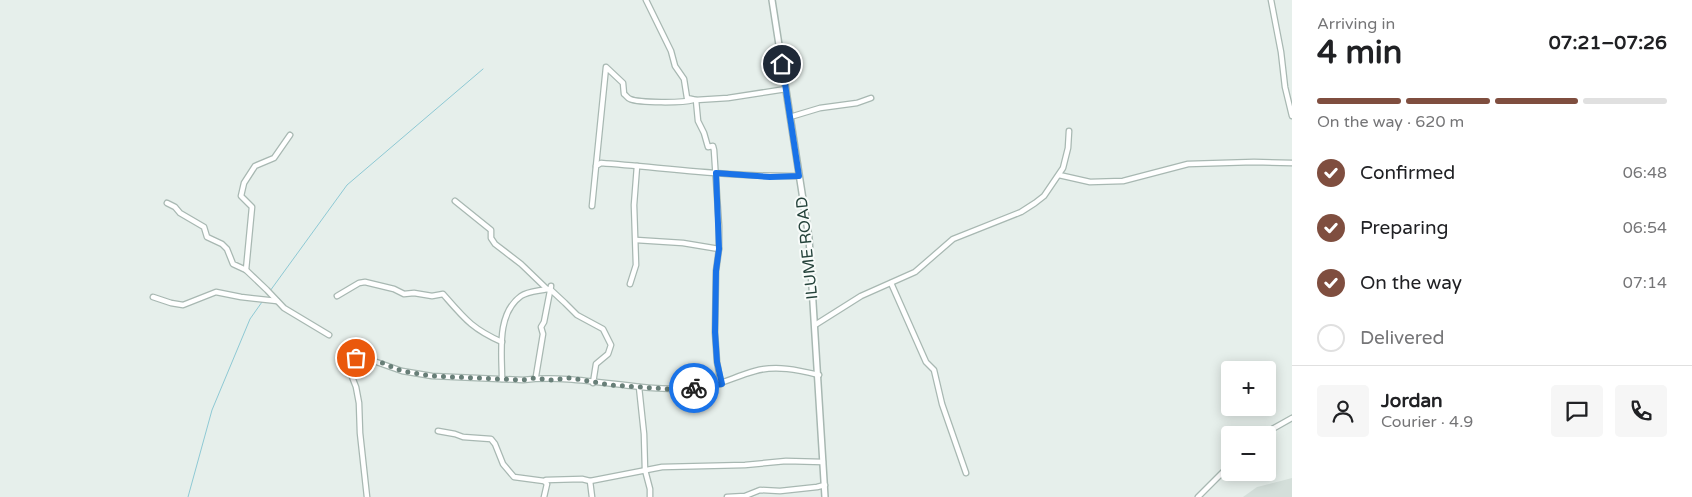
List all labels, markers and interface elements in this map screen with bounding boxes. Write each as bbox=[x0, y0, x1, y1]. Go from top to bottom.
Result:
text: Arriving in bbox=[1317, 14, 1395, 34]
text: 07:21–07:26 bbox=[1549, 32, 1667, 54]
text: 4 min bbox=[1317, 34, 1402, 72]
pin bbox=[761, 43, 803, 85]
icon: home bbox=[768, 50, 796, 78]
text: On the way · 620 m bbox=[1317, 112, 1464, 132]
icon: check bbox=[1317, 159, 1345, 187]
text: Confirmed bbox=[1360, 162, 1455, 184]
text: 06:48 bbox=[1623, 163, 1667, 183]
street label: ILUME ROAD bbox=[792, 195, 822, 301]
icon: check bbox=[1317, 214, 1345, 242]
text: Preparing bbox=[1360, 217, 1449, 239]
text: 06:54 bbox=[1623, 218, 1667, 238]
icon: check bbox=[1317, 269, 1345, 297]
text: On the way bbox=[1360, 272, 1462, 294]
text: 07:14 bbox=[1623, 273, 1667, 293]
text: Delivered bbox=[1360, 327, 1445, 349]
pin bbox=[335, 337, 377, 379]
icon: bag bbox=[342, 344, 370, 372]
map controls bbox=[1221, 361, 1276, 481]
button: + bbox=[1221, 361, 1276, 416]
courier bbox=[669, 363, 719, 413]
icon: bike bbox=[680, 374, 708, 402]
button: person bbox=[1317, 385, 1369, 437]
button: chat bbox=[1551, 385, 1603, 437]
button: phone bbox=[1615, 385, 1667, 437]
text: Jordan bbox=[1381, 390, 1443, 412]
text: Courier · 4.9 bbox=[1381, 412, 1473, 432]
button: − bbox=[1221, 426, 1276, 481]

